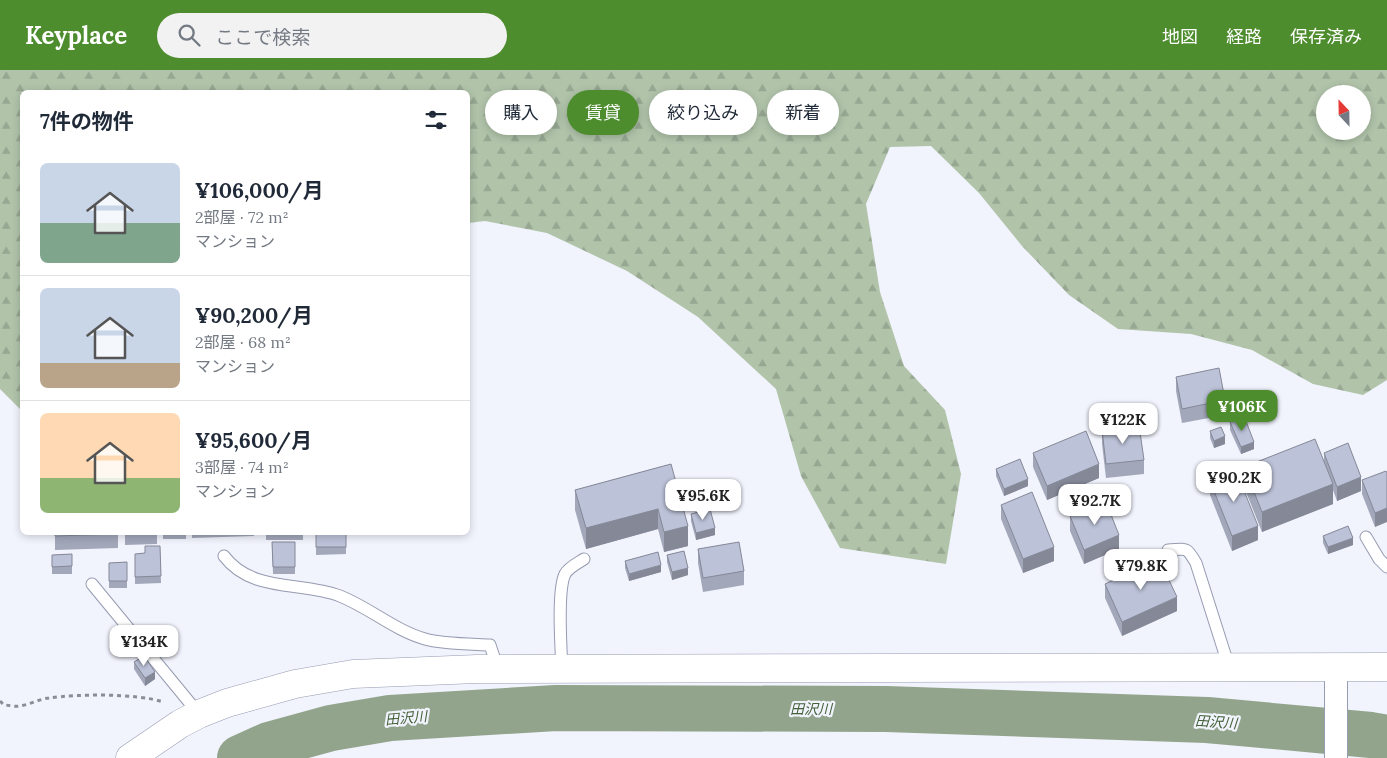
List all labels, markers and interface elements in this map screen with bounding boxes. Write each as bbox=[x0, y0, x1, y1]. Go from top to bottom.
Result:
search box bbox=[157, 13, 507, 58]
text: Keyplace bbox=[25, 20, 127, 51]
icon: search bbox=[175, 21, 203, 49]
text: ここで検索 bbox=[215, 25, 310, 49]
text: 地図 bbox=[1162, 25, 1198, 48]
text: 経路 bbox=[1226, 25, 1262, 48]
text: 保存済み bbox=[1290, 25, 1362, 48]
north arrow bbox=[1316, 85, 1371, 140]
map controls bbox=[1316, 85, 1371, 140]
chip: 購入 bbox=[485, 90, 557, 135]
chip: 賃貸 bbox=[567, 90, 639, 135]
chip: 絞り込み bbox=[649, 90, 757, 135]
chip: 新着 bbox=[767, 90, 839, 135]
icon: filters bbox=[422, 106, 450, 134]
text: 7件の物件 bbox=[40, 108, 134, 135]
text: ¥106,000/月 bbox=[195, 177, 323, 204]
icon: home bbox=[80, 183, 140, 243]
text: 2部屋 · 72 m² bbox=[195, 207, 289, 227]
text: マンション bbox=[195, 231, 275, 251]
text: ¥90,200/月 bbox=[195, 302, 313, 329]
icon: home bbox=[80, 308, 140, 368]
text: 2部屋 · 68 m² bbox=[195, 332, 291, 352]
text: マンション bbox=[195, 356, 275, 376]
pin: ¥106K bbox=[1207, 390, 1277, 432]
text: ¥106K bbox=[1218, 396, 1266, 416]
pin: ¥122K bbox=[1088, 402, 1158, 445]
text: ¥122K bbox=[1100, 409, 1146, 429]
text: ¥95,600/月 bbox=[195, 427, 312, 454]
icon: home bbox=[80, 433, 140, 493]
text: 3部屋 · 74 m² bbox=[195, 457, 289, 477]
pin: ¥90.2K bbox=[1193, 460, 1275, 503]
text: ¥90.2K bbox=[1207, 467, 1261, 487]
pin: ¥95.6K bbox=[662, 478, 744, 521]
text: マンション bbox=[195, 481, 275, 501]
pin: ¥92.7K bbox=[1054, 484, 1136, 526]
text: ¥95.6K bbox=[676, 485, 730, 505]
text: ¥92.7K bbox=[1069, 490, 1121, 510]
pin: ¥79.8K bbox=[1100, 548, 1182, 591]
text: ¥79.8K bbox=[1115, 555, 1167, 575]
pin: ¥134K bbox=[109, 624, 179, 667]
text: ¥134K bbox=[120, 631, 168, 651]
water label: 田沢川 bbox=[790, 700, 834, 718]
water label: 田沢川 bbox=[384, 707, 430, 729]
water label: 田沢川 bbox=[1194, 712, 1240, 733]

